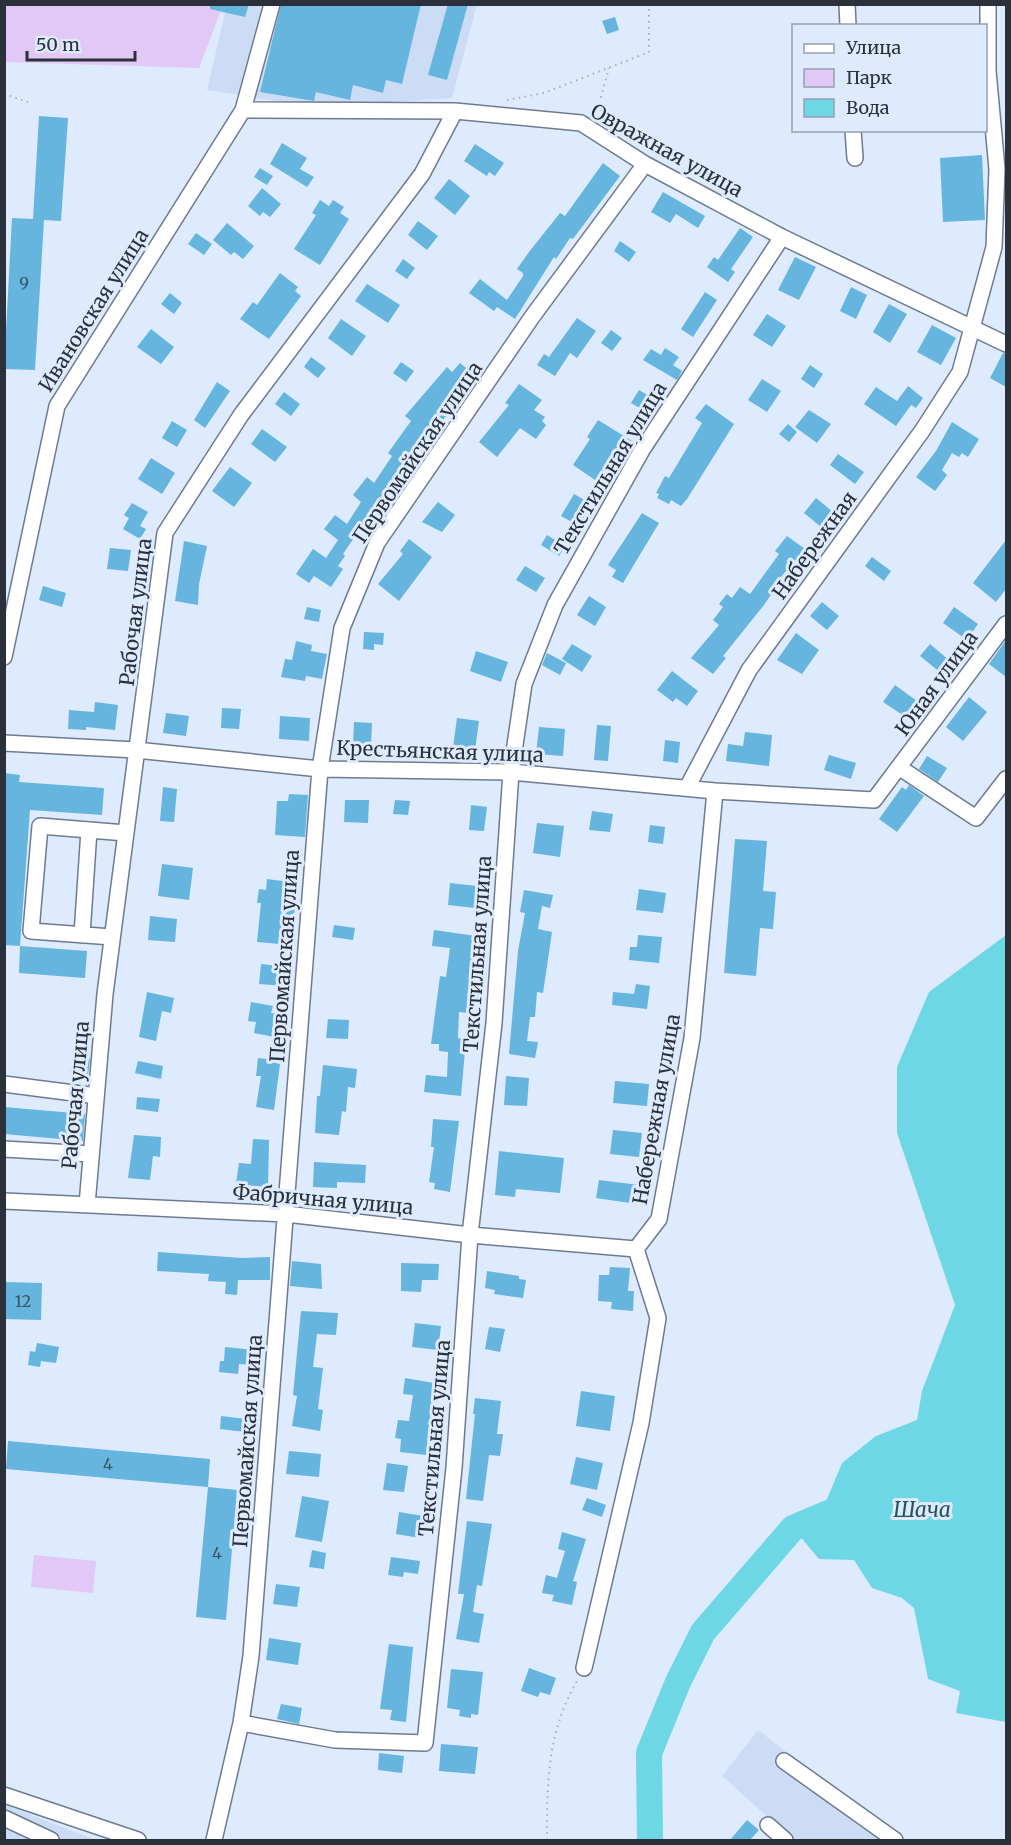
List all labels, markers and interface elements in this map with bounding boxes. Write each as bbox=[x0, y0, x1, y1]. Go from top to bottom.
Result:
scale bar bbox=[27, 24, 135, 62]
legend bbox=[792, 24, 987, 132]
text: 50 m bbox=[36, 33, 80, 56]
text: Улица bbox=[845, 36, 901, 59]
text: Парк bbox=[846, 66, 892, 89]
text: Вода bbox=[846, 96, 890, 119]
street label: Овражная улица bbox=[587, 98, 748, 202]
street label: Ивановская улица bbox=[33, 224, 153, 396]
house number: 9 bbox=[19, 273, 29, 293]
street label: Первомайская улица bbox=[347, 356, 487, 548]
street label: Текстильная улица bbox=[548, 377, 672, 559]
street label: Набережная bbox=[766, 486, 862, 604]
street label: Рабочая улица bbox=[114, 536, 156, 687]
street label: Юная улица bbox=[889, 625, 983, 741]
street label: Крестьянская улица bbox=[336, 735, 544, 767]
street label: Первомайская улица bbox=[264, 848, 304, 1063]
street label: Текстильная улица bbox=[458, 854, 496, 1053]
street label: Набережная улица bbox=[627, 1011, 685, 1206]
street label: Рабочая улица bbox=[56, 1020, 94, 1170]
street label: Фабричная улица bbox=[232, 1179, 415, 1219]
house number: 12 bbox=[15, 1291, 31, 1311]
street label: Первомайская улица bbox=[227, 1333, 267, 1548]
street label: Текстильная улица bbox=[413, 1338, 455, 1537]
house number: 4 bbox=[103, 1454, 113, 1474]
water label: Шача bbox=[893, 1496, 951, 1523]
house number: 4 bbox=[212, 1543, 222, 1563]

